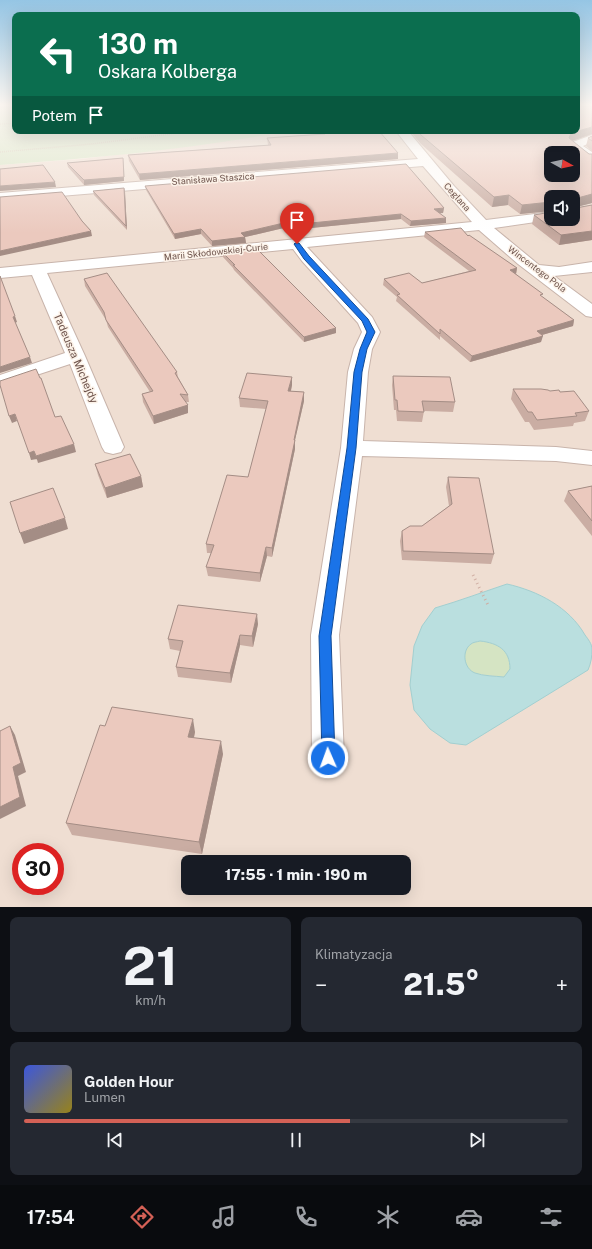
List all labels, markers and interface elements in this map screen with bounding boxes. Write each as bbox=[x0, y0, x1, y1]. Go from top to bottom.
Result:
text: 130 m bbox=[98, 27, 178, 60]
icon: left bbox=[32, 28, 84, 80]
text: Oskara Kolberga bbox=[98, 61, 237, 82]
icon: arrive bbox=[85, 104, 107, 126]
text: Potem bbox=[32, 107, 77, 124]
north arrow bbox=[544, 146, 580, 182]
map controls bbox=[544, 146, 580, 226]
street label: Stanisława Staszica bbox=[171, 170, 255, 187]
street label: Ceglana bbox=[442, 180, 473, 213]
button: sound bbox=[544, 190, 580, 226]
pin bbox=[280, 203, 314, 244]
icon: arrive bbox=[286, 209, 308, 231]
street label: Marii Skłodowskiej-Curie bbox=[163, 241, 269, 262]
street label: Wincentego Pola bbox=[506, 243, 569, 294]
street label: Tadeusza Michejdy bbox=[52, 311, 101, 405]
position arrow bbox=[307, 737, 349, 779]
speed limit sign: 30 bbox=[12, 843, 64, 895]
text: 17:55 · 1 min · 190 m bbox=[225, 866, 367, 883]
text: 21 bbox=[123, 936, 178, 997]
text: Klimatyzacja bbox=[315, 947, 392, 962]
text: 21.5° bbox=[403, 966, 480, 1002]
text: − bbox=[315, 972, 327, 998]
text: + bbox=[556, 972, 568, 998]
text: km/h bbox=[135, 993, 166, 1008]
text: Golden Hour bbox=[84, 1073, 174, 1090]
text: Lumen bbox=[84, 1090, 125, 1105]
icon: previous bbox=[104, 1129, 126, 1151]
icon: pause bbox=[285, 1129, 307, 1151]
icon: next bbox=[466, 1129, 488, 1151]
icon: directions bbox=[128, 1203, 156, 1231]
icon: music bbox=[210, 1203, 238, 1231]
icon: phone bbox=[292, 1203, 320, 1231]
icon: climate bbox=[374, 1203, 402, 1231]
icon: car bbox=[455, 1203, 483, 1231]
icon: filters bbox=[537, 1203, 565, 1231]
text: 17:54 bbox=[27, 1207, 75, 1228]

